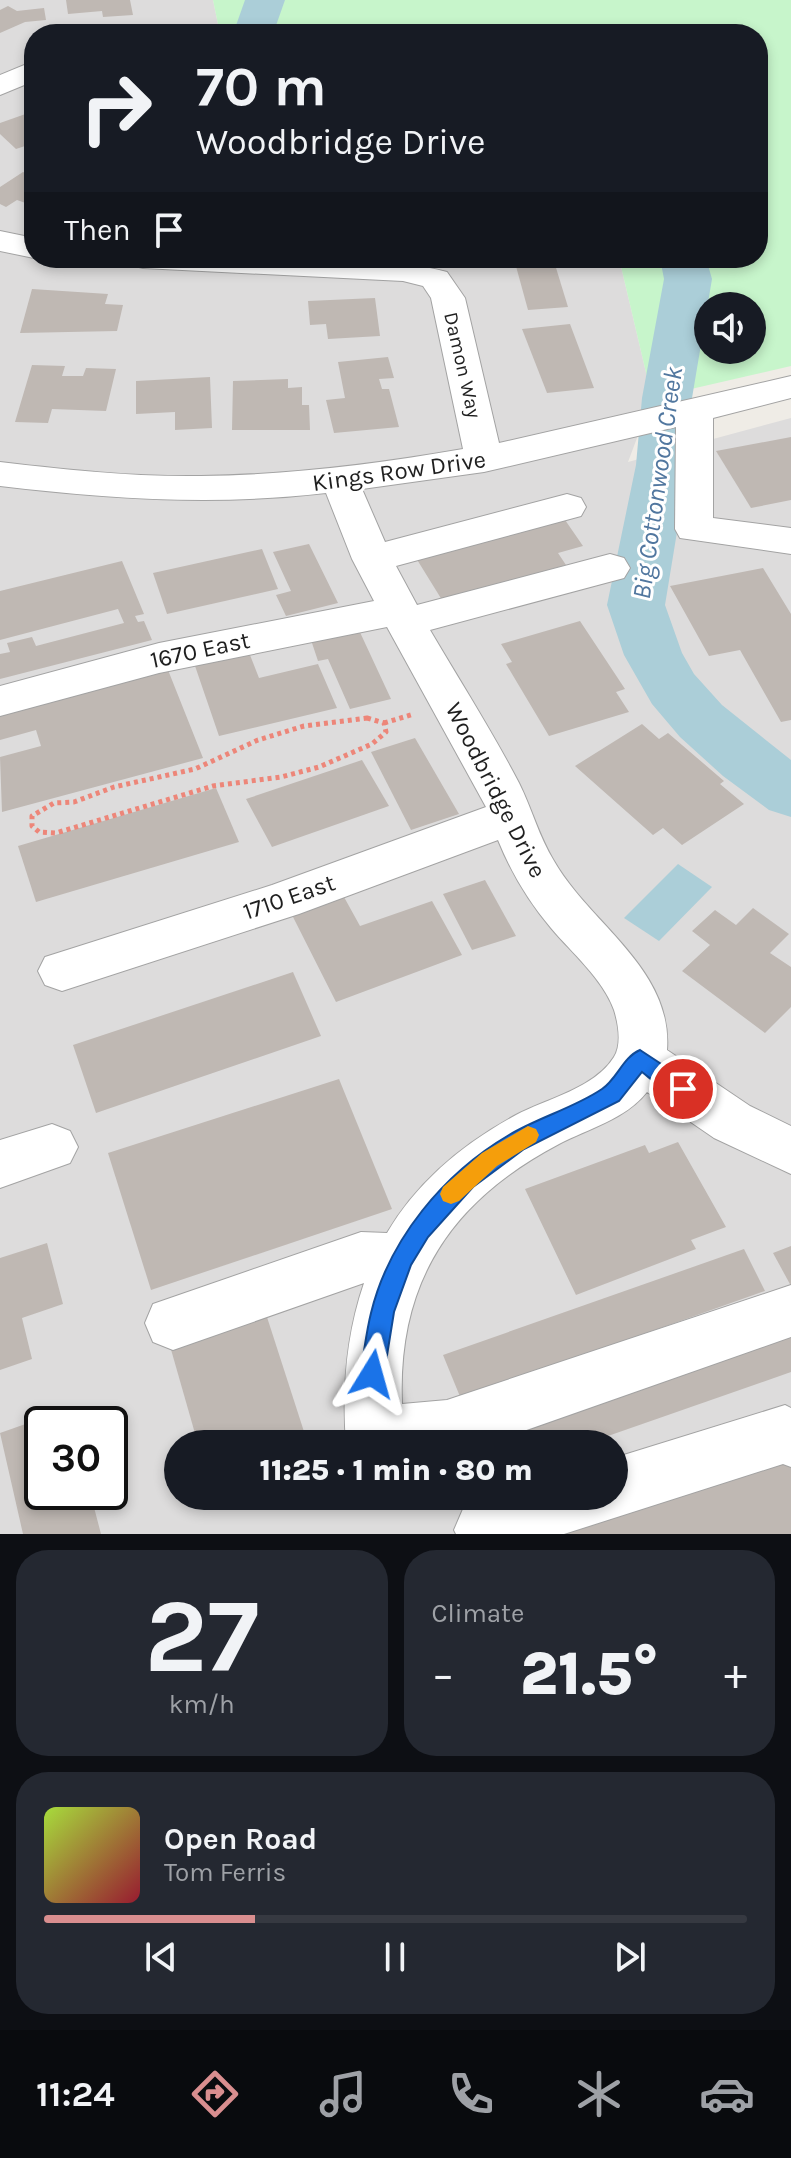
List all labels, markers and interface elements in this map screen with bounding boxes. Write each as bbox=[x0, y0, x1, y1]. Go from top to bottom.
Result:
text: 70 m bbox=[196, 54, 327, 119]
icon: right bbox=[64, 56, 168, 160]
text: Woodbridge Drive bbox=[196, 121, 486, 163]
icon: arrive bbox=[147, 208, 191, 252]
text: Then bbox=[64, 212, 131, 248]
map controls bbox=[694, 292, 766, 364]
button: sound bbox=[694, 292, 766, 364]
street label: Damon Way bbox=[439, 310, 486, 420]
water label: Big Cottonwood Creek bbox=[626, 364, 689, 601]
street label: Kings Row Drive bbox=[310, 445, 488, 497]
street label: 1670 East bbox=[148, 626, 252, 674]
street label: Woodbridge Drive bbox=[440, 698, 552, 882]
street label: 1710 East bbox=[239, 868, 339, 926]
pin bbox=[649, 1055, 717, 1123]
icon: arrive bbox=[661, 1067, 705, 1111]
position arrow bbox=[330, 1332, 414, 1416]
speed limit sign: 30 bbox=[24, 1406, 128, 1510]
text: 11:25 · 1 min · 80 m bbox=[259, 1452, 533, 1488]
text: 27 bbox=[144, 1576, 259, 1697]
text: Climate bbox=[432, 1598, 524, 1629]
text: 21.5° bbox=[520, 1639, 659, 1709]
text: − bbox=[432, 1649, 455, 1700]
text: + bbox=[724, 1649, 747, 1700]
text: km/h bbox=[169, 1689, 235, 1720]
text: Open Road bbox=[164, 1821, 317, 1857]
text: Tom Ferris bbox=[164, 1857, 286, 1888]
icon: previous bbox=[139, 1935, 183, 1979]
icon: pause bbox=[373, 1935, 417, 1979]
icon: next bbox=[608, 1935, 652, 1979]
icon: directions bbox=[187, 2066, 243, 2122]
icon: music bbox=[315, 2066, 371, 2122]
icon: phone bbox=[443, 2066, 499, 2122]
icon: climate bbox=[571, 2066, 627, 2122]
icon: car bbox=[699, 2066, 755, 2122]
text: 11:24 bbox=[36, 2073, 115, 2115]

